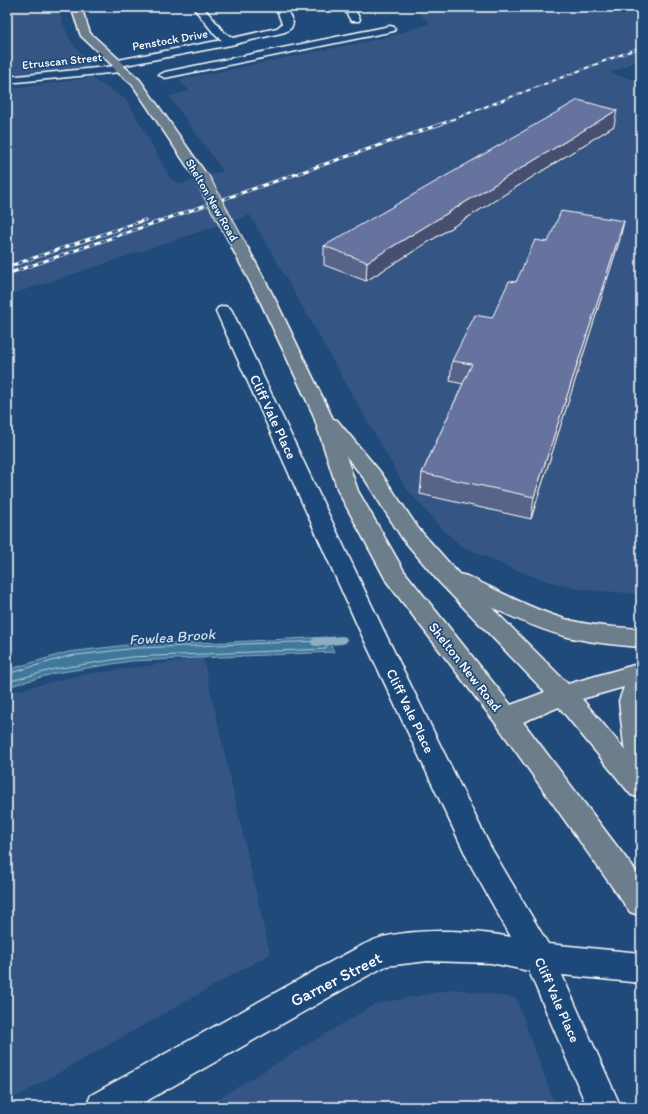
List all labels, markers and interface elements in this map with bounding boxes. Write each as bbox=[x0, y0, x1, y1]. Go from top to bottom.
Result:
street label: Penstock Drive bbox=[131, 26, 209, 54]
street label: Etruscan Street bbox=[21, 50, 103, 72]
street label: Shelton New Road bbox=[183, 156, 242, 244]
street label: Cliff Vale Place bbox=[246, 372, 300, 462]
street label: Shelton New Road bbox=[425, 619, 505, 715]
water label: Fowlea Brook bbox=[128, 625, 217, 649]
street label: Cliff Vale Place bbox=[382, 666, 438, 756]
street label: Garner Street bbox=[287, 947, 385, 1011]
street label: Cliff Vale Place bbox=[531, 955, 584, 1046]

